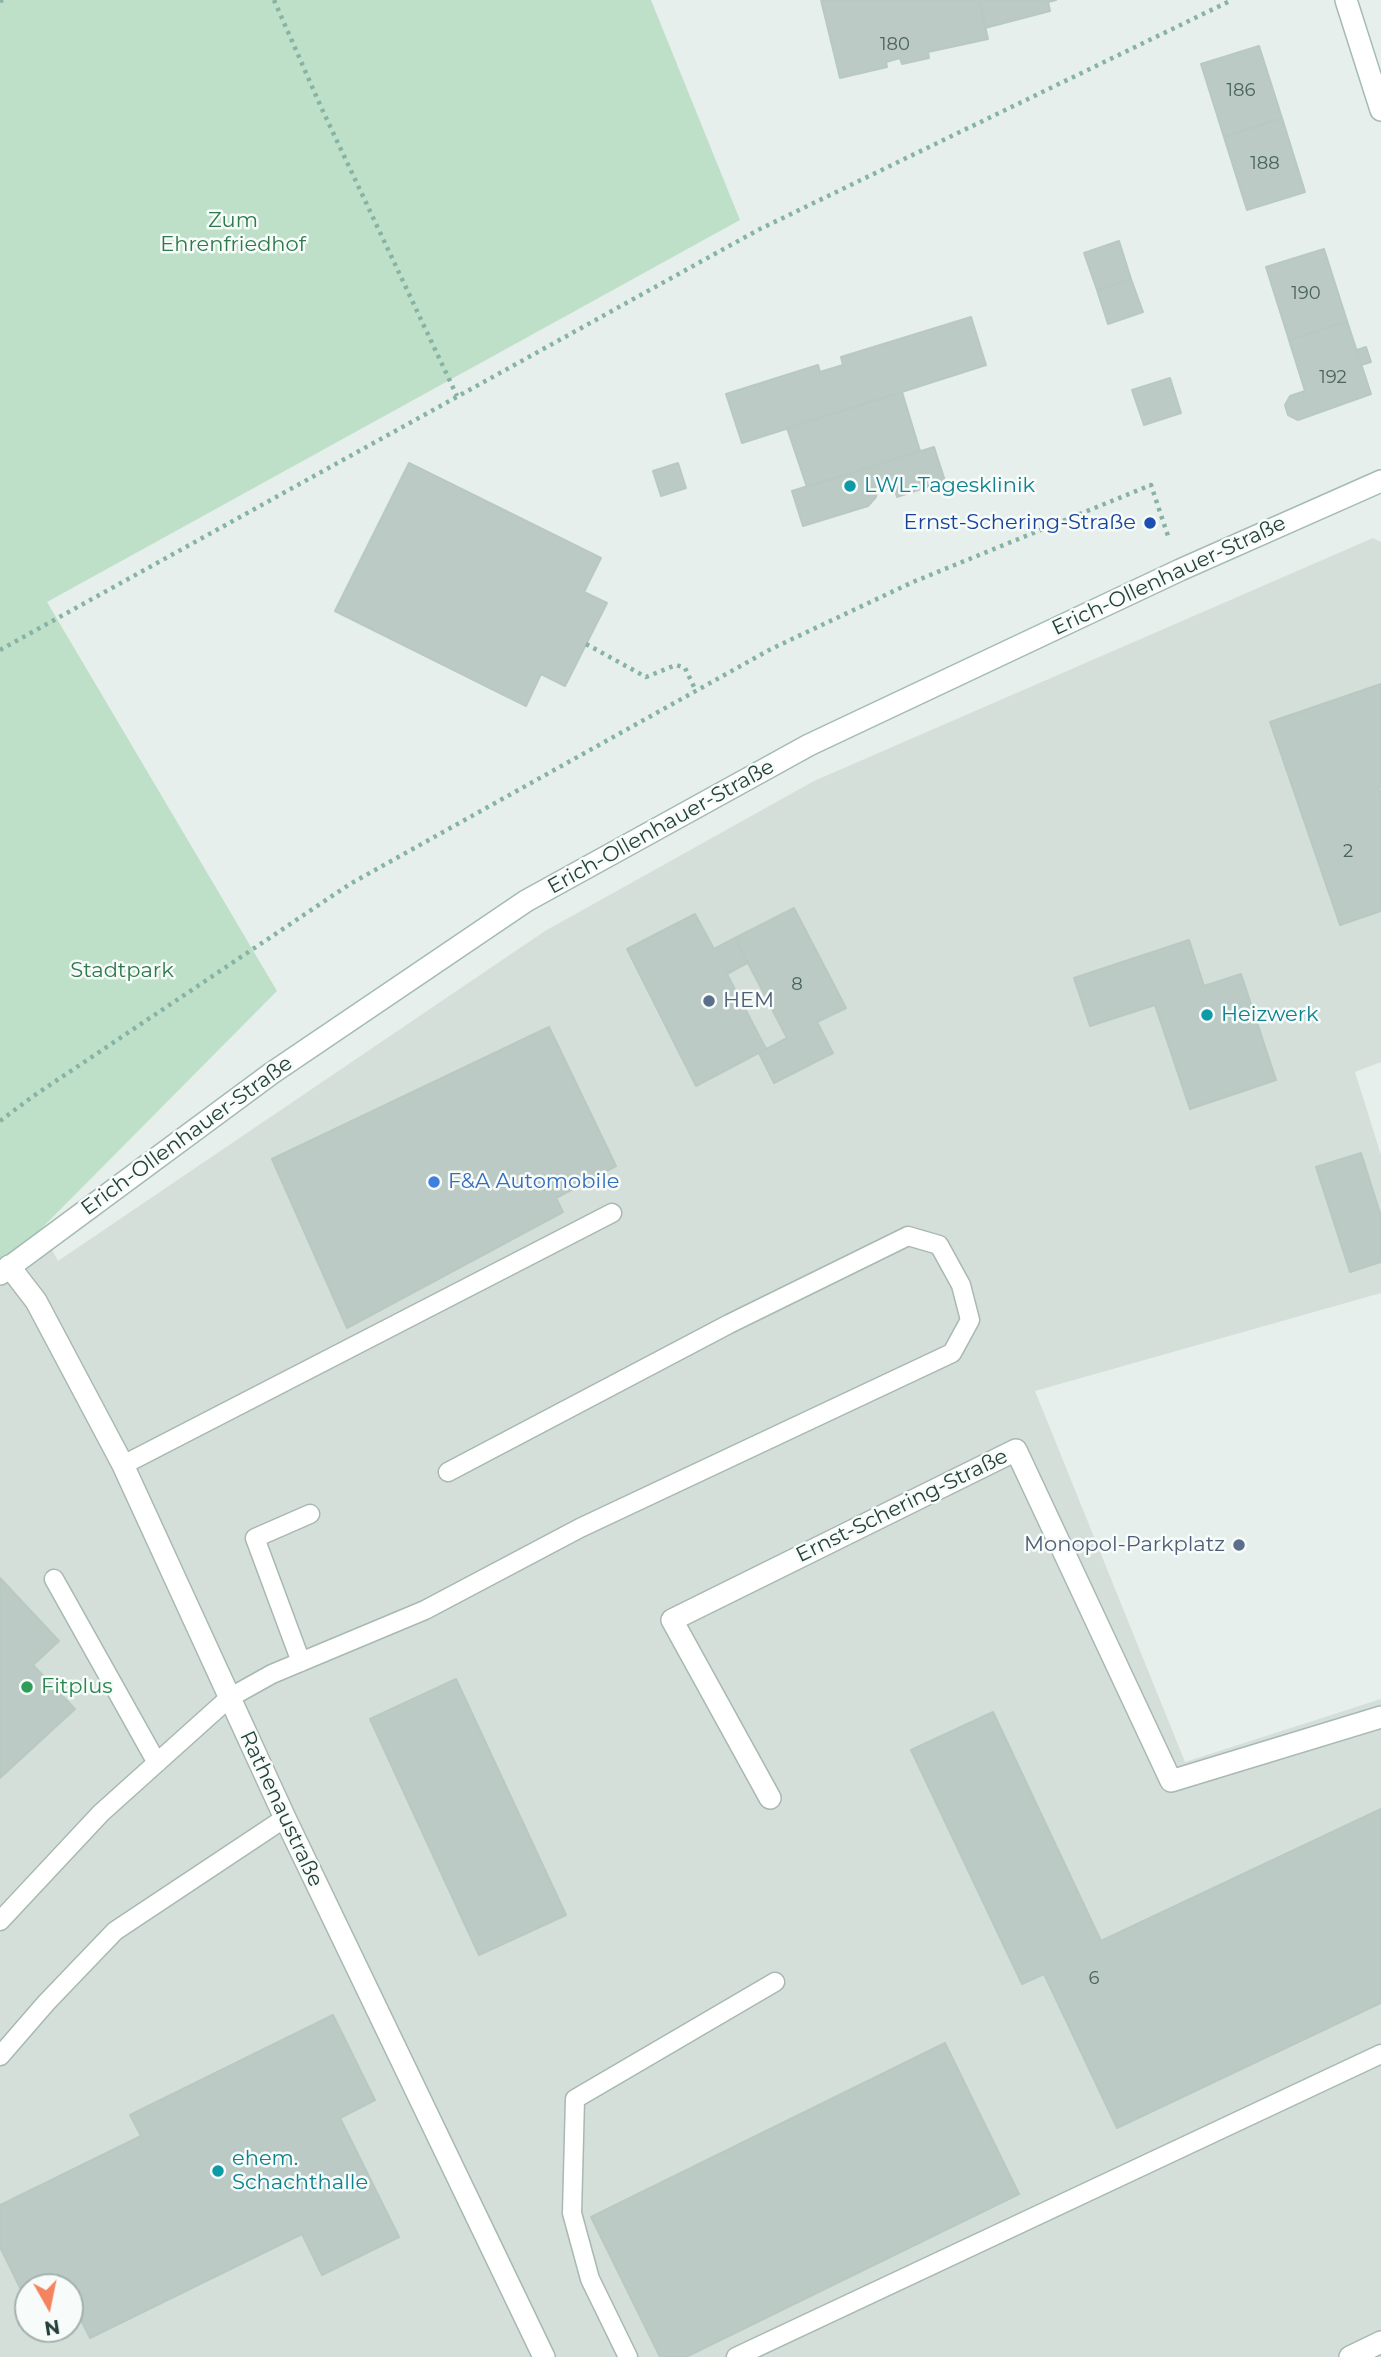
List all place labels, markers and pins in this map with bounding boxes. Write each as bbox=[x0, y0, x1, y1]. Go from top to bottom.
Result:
place label: LWL-Tagesklinik bbox=[864, 473, 1035, 499]
marker: LWL-Tagesklinik bbox=[842, 478, 858, 494]
place label: Ernst-Schering-Straße bbox=[904, 510, 1136, 536]
marker: Ernst-Schering-Straße bbox=[1142, 515, 1158, 531]
place label: HEM bbox=[723, 988, 774, 1014]
marker: HEM bbox=[701, 993, 717, 1009]
place label: Heizwerk bbox=[1221, 1002, 1319, 1028]
marker: Heizwerk bbox=[1199, 1007, 1215, 1023]
place label: F&A Automobile bbox=[448, 1169, 620, 1195]
marker: F&A Automobile bbox=[426, 1174, 442, 1190]
place label: Monopol-Parkplatz bbox=[1024, 1532, 1225, 1558]
marker: Monopol-Parkplatz bbox=[1231, 1537, 1247, 1553]
place label: Fitplus bbox=[41, 1674, 113, 1700]
marker: Fitplus bbox=[19, 1679, 35, 1695]
place label: ehem. Schachthalle bbox=[232, 2146, 368, 2196]
marker: ehem. Schachthalle bbox=[210, 2163, 226, 2179]

